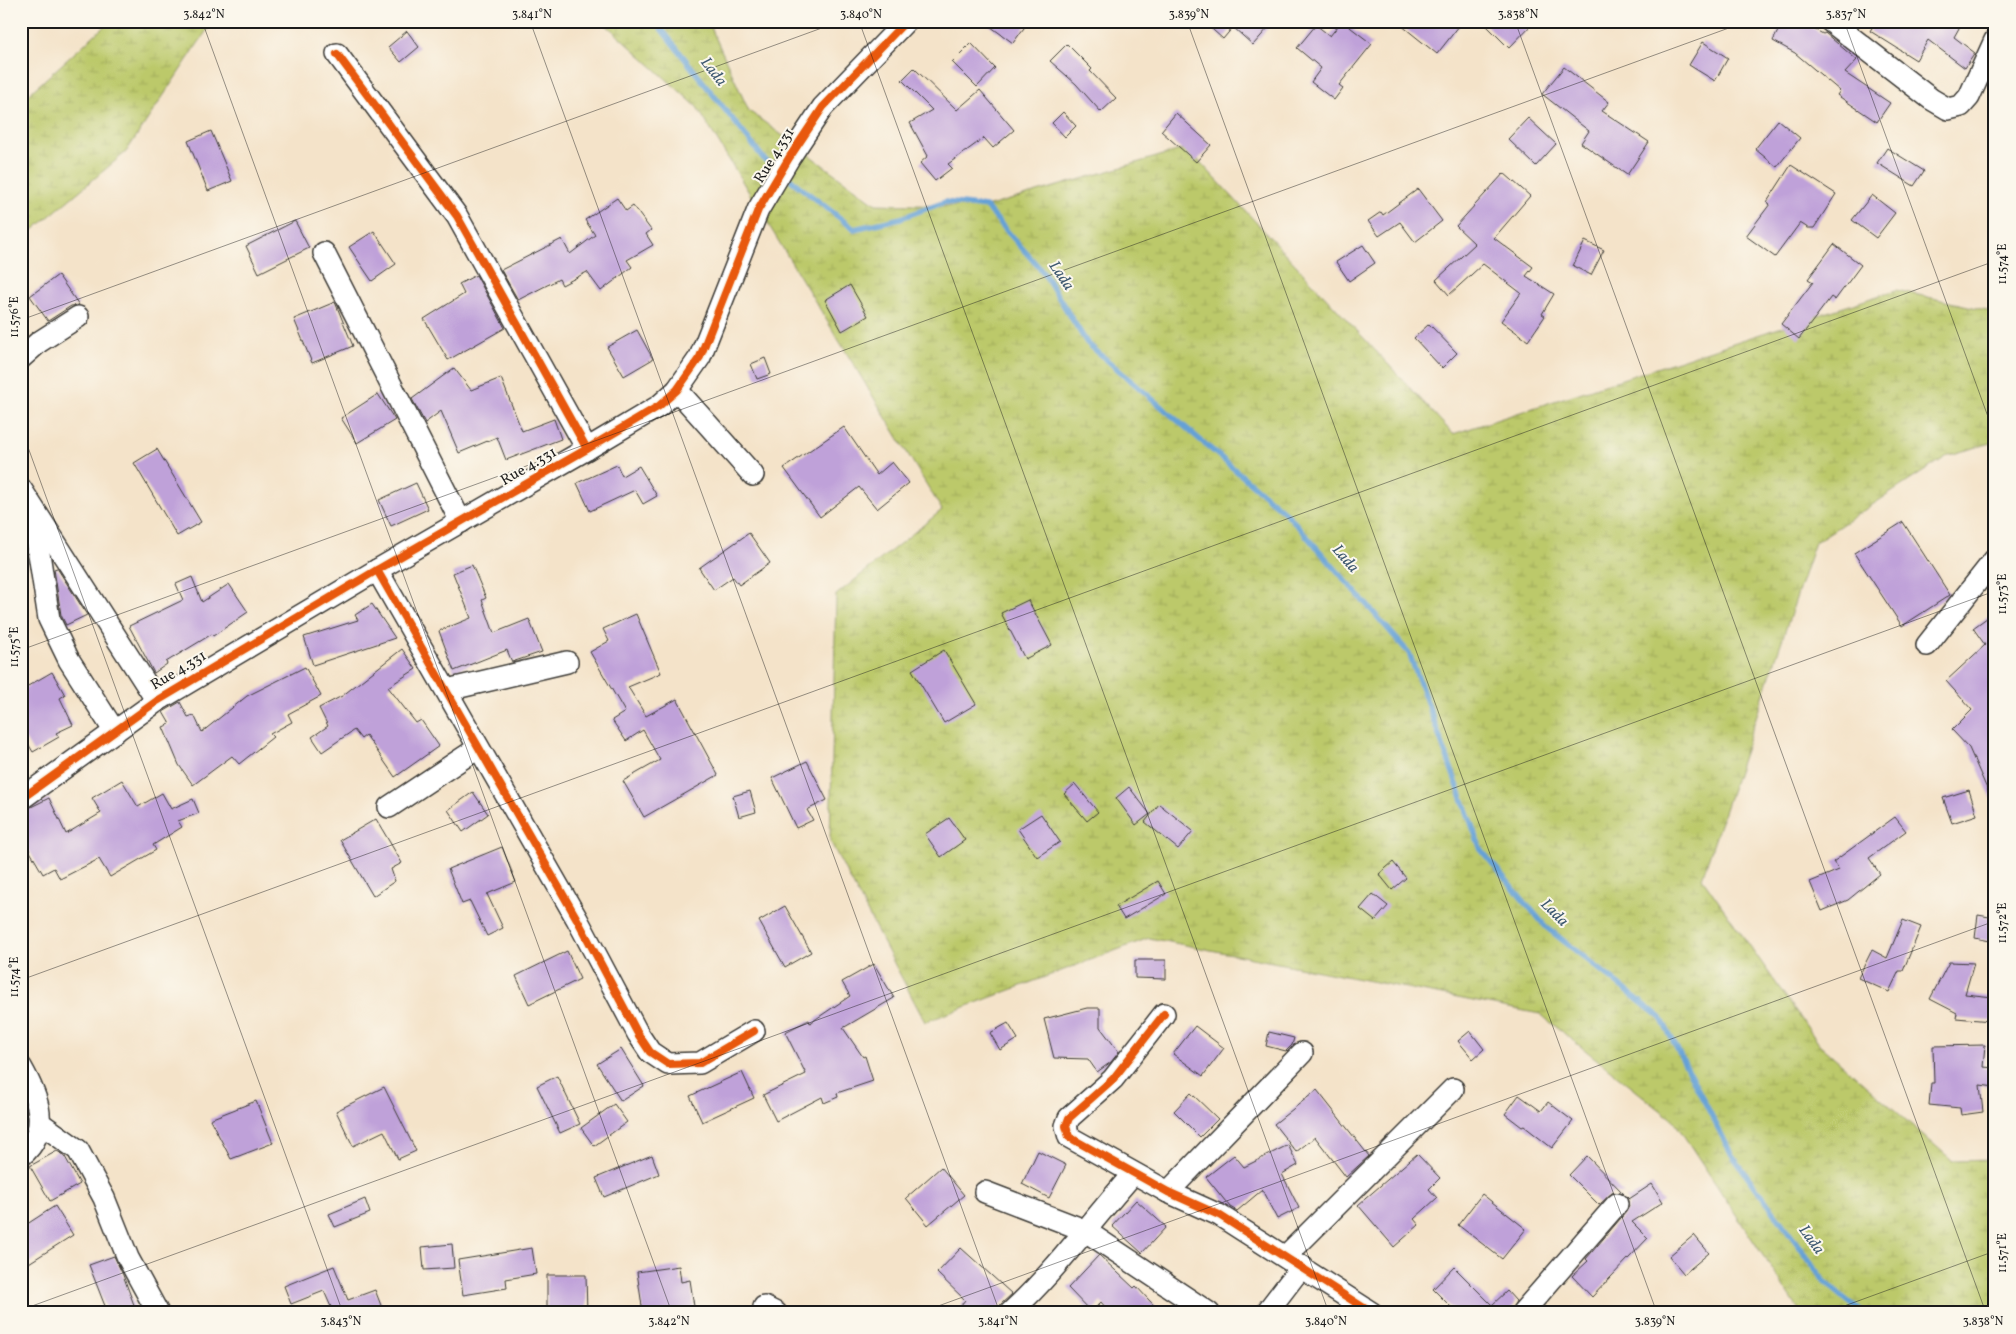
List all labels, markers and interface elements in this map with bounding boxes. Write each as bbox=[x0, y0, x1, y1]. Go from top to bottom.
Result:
text: 3.842°N bbox=[183, 7, 225, 23]
text: 3.841°N bbox=[512, 7, 552, 23]
text: 3.840°N bbox=[840, 7, 882, 23]
text: 3.839°N bbox=[1169, 7, 1209, 23]
text: 3.838°N bbox=[1498, 7, 1538, 23]
text: 3.837°N bbox=[1826, 7, 1866, 23]
water label: Lada bbox=[695, 53, 732, 92]
street label: Rue 4.331 bbox=[750, 124, 800, 188]
text: 11.574°E bbox=[1995, 244, 2011, 284]
water label: Lada bbox=[1043, 257, 1079, 296]
text: 11.576°E bbox=[7, 296, 23, 338]
street label: Rue 4.331 bbox=[497, 442, 561, 492]
water label: Lada bbox=[1326, 540, 1364, 578]
text: 11.573°E bbox=[1995, 574, 2011, 615]
text: 11.575°E bbox=[7, 627, 23, 667]
street label: Rue 4.331 bbox=[147, 646, 211, 696]
water label: Lada bbox=[1535, 894, 1573, 932]
text: 11.572°E bbox=[1995, 902, 2011, 944]
text: 11.574°E bbox=[7, 957, 23, 997]
water label: Lada bbox=[1793, 1221, 1829, 1260]
text: 11.571°E bbox=[1995, 1233, 2011, 1273]
text: 3.843°N bbox=[321, 1314, 362, 1330]
text: 3.842°N bbox=[648, 1314, 690, 1330]
text: 3.841°N bbox=[978, 1314, 1018, 1330]
text: 3.840°N bbox=[1305, 1314, 1347, 1330]
text: 3.839°N bbox=[1635, 1314, 1675, 1330]
text: 3.838°N bbox=[1963, 1314, 2003, 1330]

